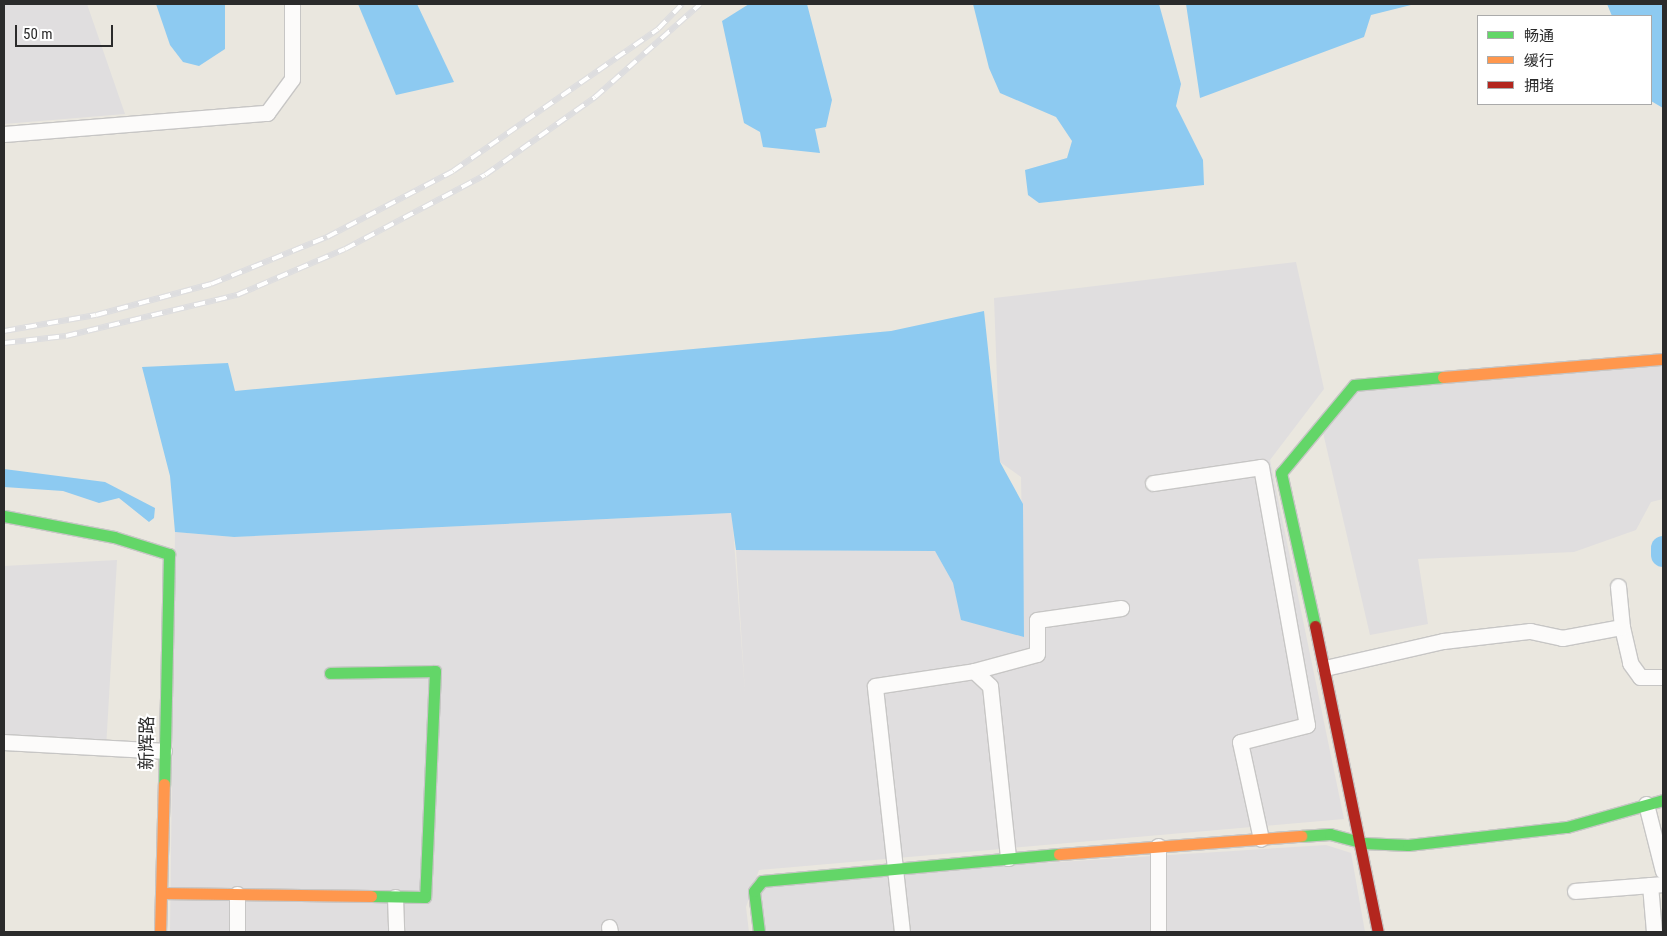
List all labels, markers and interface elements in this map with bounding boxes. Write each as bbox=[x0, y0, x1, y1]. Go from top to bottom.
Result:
scale bar bbox=[18, 15, 115, 47]
legend bbox=[1477, 15, 1652, 105]
text: 50 m bbox=[23, 25, 53, 43]
text: 畅通 bbox=[1524, 27, 1554, 45]
text: 缓行 bbox=[1524, 52, 1554, 70]
text: 拥堵 bbox=[1524, 77, 1554, 95]
street label: 新辉路 bbox=[136, 716, 158, 770]

